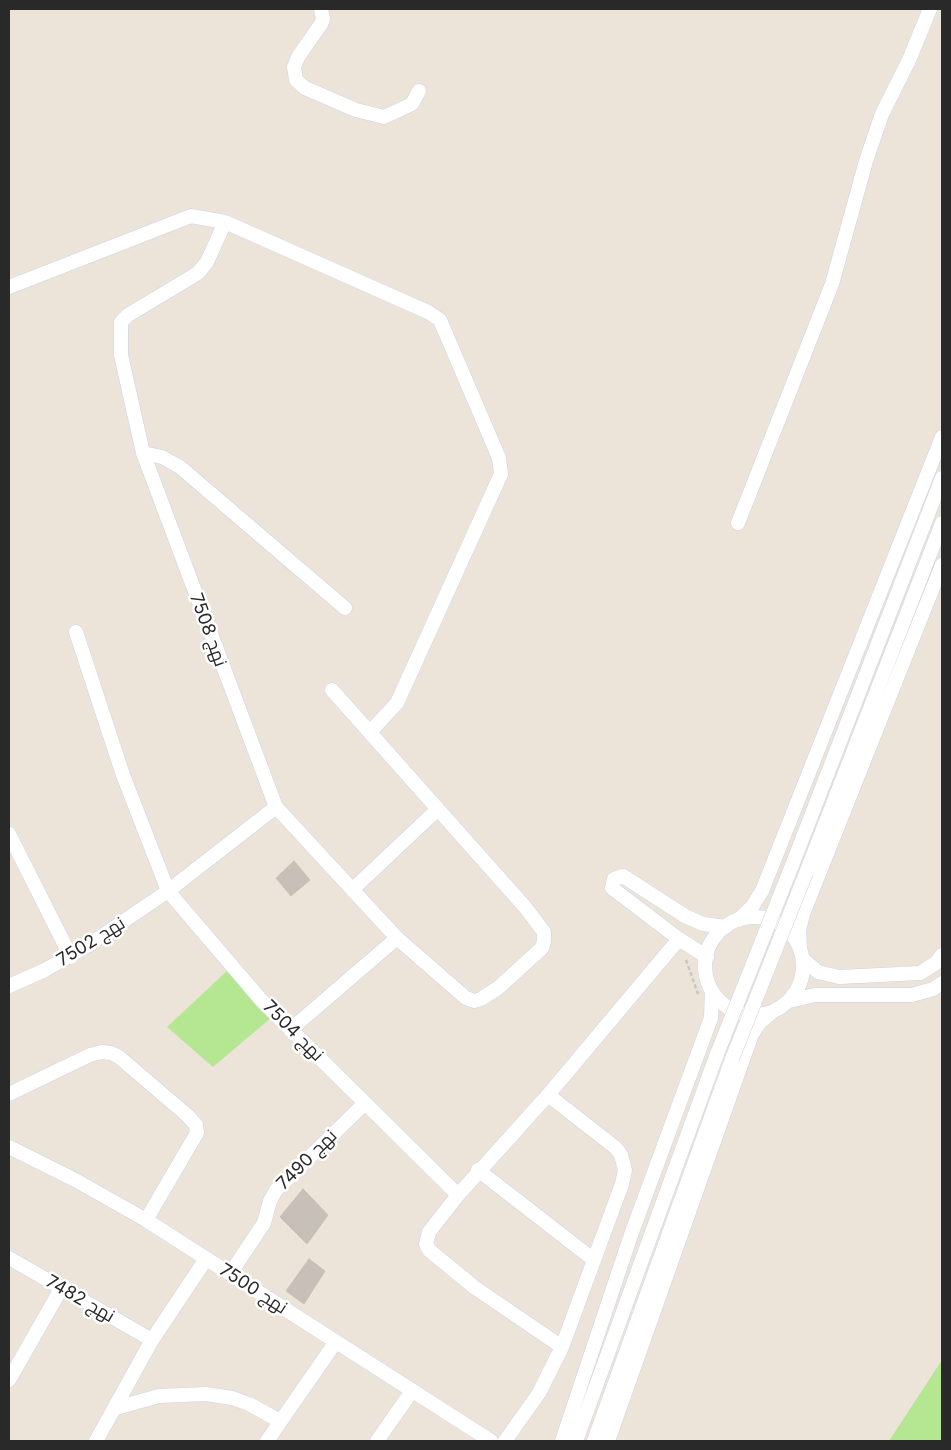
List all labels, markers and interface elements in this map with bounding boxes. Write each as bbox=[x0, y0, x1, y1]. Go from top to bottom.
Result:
street label: نهج 7508 bbox=[185, 590, 231, 670]
street label: نهج 7502 bbox=[53, 913, 129, 971]
street label: نهج 7504 bbox=[258, 996, 328, 1066]
street label: نهج 7490 bbox=[272, 1125, 342, 1195]
street label: نهج 7500 bbox=[215, 1259, 291, 1319]
street label: نهج 7482 bbox=[42, 1271, 118, 1327]

